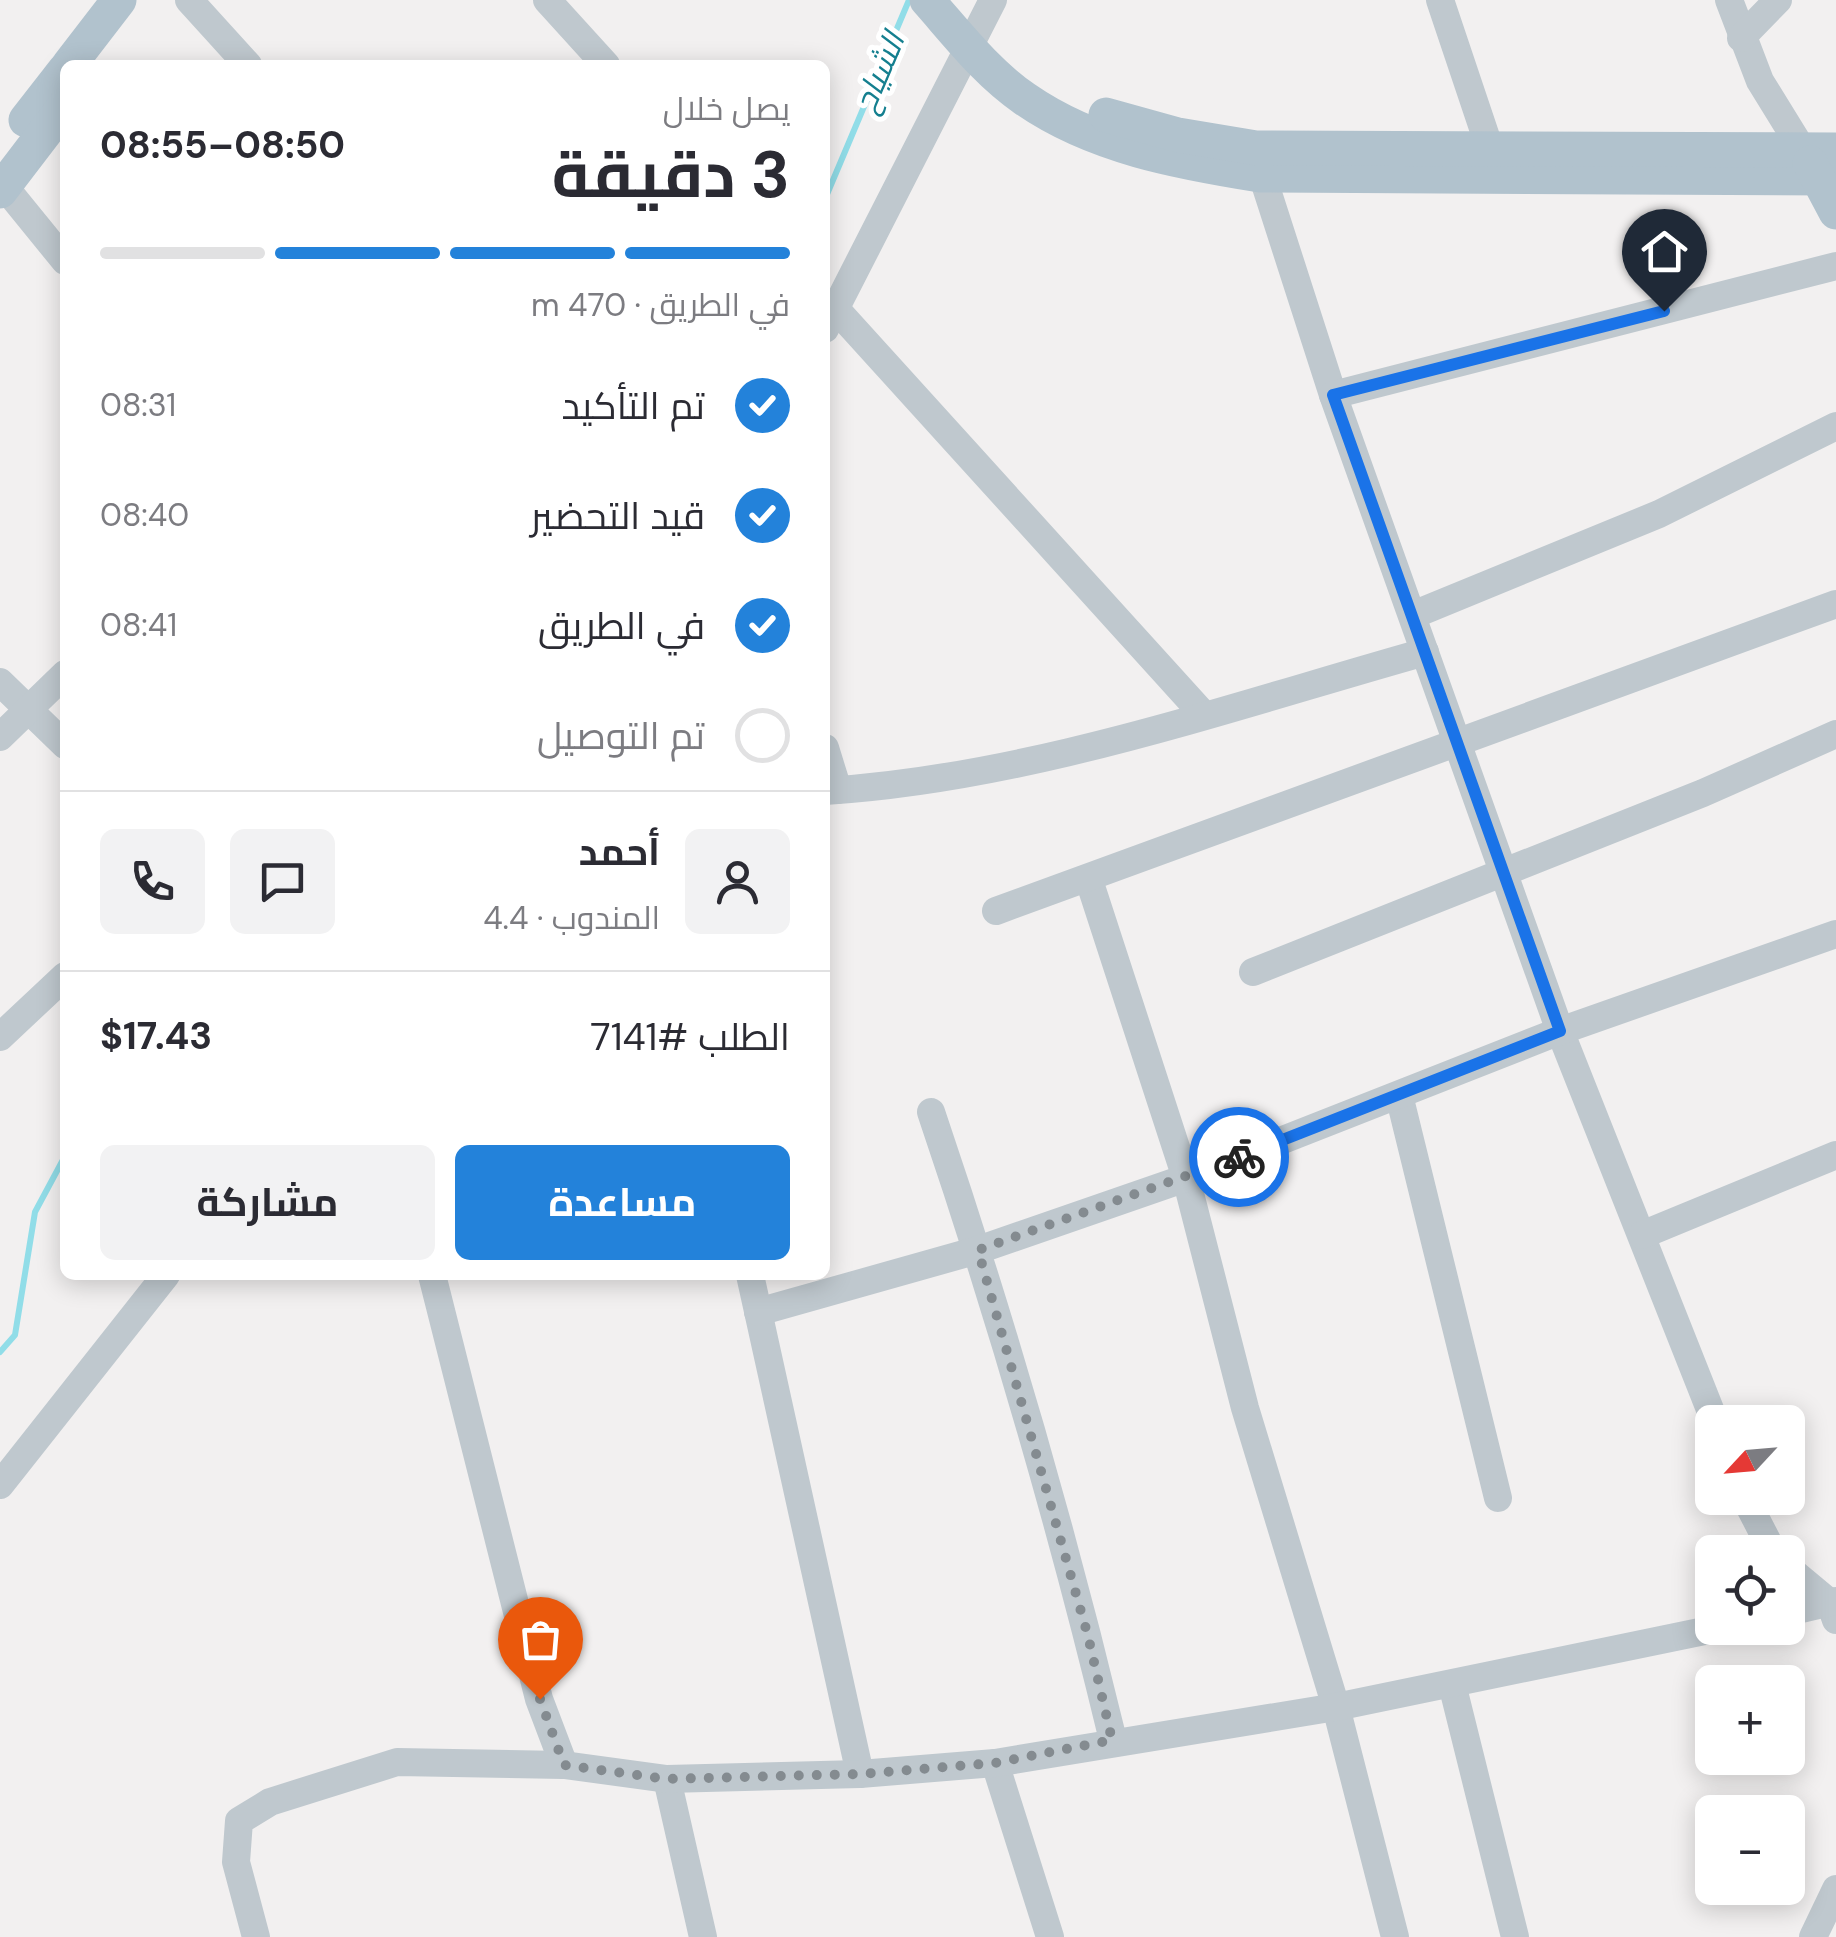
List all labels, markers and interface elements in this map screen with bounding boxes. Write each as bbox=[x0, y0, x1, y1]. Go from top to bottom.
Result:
water label: الشياح bbox=[843, 23, 917, 119]
text: يصل خلال bbox=[663, 88, 790, 130]
text: 08:50–08:55 bbox=[100, 120, 345, 170]
text: 3 دقيقة bbox=[552, 133, 790, 217]
pin bbox=[1622, 209, 1707, 312]
icon: home bbox=[1637, 224, 1692, 279]
text: في الطريق · 470 m bbox=[531, 284, 790, 326]
icon: check bbox=[735, 378, 790, 433]
text: تم التأكيد bbox=[561, 381, 705, 431]
text: 08:31 bbox=[100, 384, 176, 426]
icon: check bbox=[735, 488, 790, 543]
text: قيد التحضير bbox=[531, 491, 705, 541]
text: 08:40 bbox=[100, 494, 189, 536]
icon: check bbox=[735, 598, 790, 653]
text: في الطريق bbox=[538, 601, 705, 651]
text: 08:41 bbox=[100, 604, 177, 646]
text: تم التوصيل bbox=[537, 711, 705, 761]
text: أحمد bbox=[579, 827, 660, 877]
button: phone bbox=[100, 829, 205, 934]
button: chat bbox=[230, 829, 335, 934]
button: person bbox=[685, 829, 790, 934]
text: المندوب · 4.4 bbox=[483, 897, 660, 939]
text: $17.43 bbox=[100, 1011, 212, 1061]
text: الطلب #7141 bbox=[590, 1012, 790, 1062]
courier bbox=[1189, 1107, 1289, 1207]
icon: bike bbox=[1212, 1130, 1267, 1185]
button: مشاركة bbox=[100, 1145, 435, 1260]
button: مساعدة bbox=[455, 1145, 790, 1260]
north arrow bbox=[1695, 1405, 1805, 1515]
map controls bbox=[1695, 1405, 1805, 1905]
button: locate bbox=[1695, 1535, 1805, 1645]
pin bbox=[498, 1597, 583, 1700]
icon: bag bbox=[513, 1612, 568, 1667]
button: + bbox=[1695, 1665, 1805, 1775]
button: − bbox=[1695, 1795, 1805, 1905]

